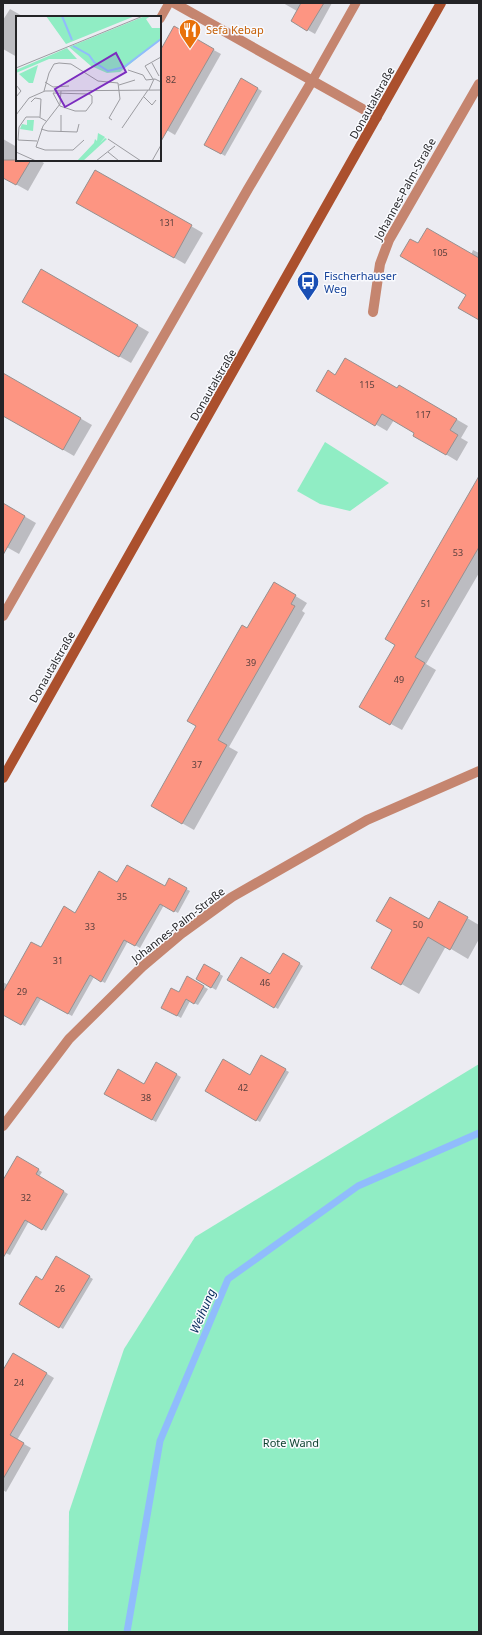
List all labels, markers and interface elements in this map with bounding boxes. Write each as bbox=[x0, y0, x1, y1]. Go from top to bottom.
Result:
inset map bbox=[16, 16, 161, 161]
restaurant icon: Sefa Kebap bbox=[177, 17, 203, 50]
place label: Sefa Kebap bbox=[206, 22, 264, 37]
street label: Donautalstraße bbox=[346, 64, 398, 142]
house number: 82 bbox=[166, 73, 176, 86]
street label: Johannes-Palm-Straße bbox=[370, 135, 439, 243]
house number: 131 bbox=[159, 216, 175, 229]
house number: 105 bbox=[432, 246, 448, 259]
place label: Fischerhauser Weg bbox=[324, 268, 397, 296]
bus stop icon: Fischerhauser Weg bbox=[295, 269, 321, 302]
street label: Donautalstraße bbox=[186, 346, 239, 423]
house number: 115 bbox=[359, 378, 375, 391]
house number: 117 bbox=[415, 408, 431, 421]
house number: 53 bbox=[453, 546, 463, 559]
house number: 51 bbox=[421, 597, 431, 610]
street label: Donautalstraße bbox=[25, 628, 78, 705]
house number: 39 bbox=[246, 656, 256, 669]
house number: 49 bbox=[394, 673, 404, 686]
house number: 37 bbox=[192, 758, 202, 771]
street label: Johannes-Palm-Straße bbox=[127, 883, 227, 966]
house number: 35 bbox=[117, 890, 127, 903]
house number: 50 bbox=[413, 918, 423, 931]
house number: 33 bbox=[85, 920, 95, 933]
house number: 31 bbox=[53, 954, 63, 967]
house number: 46 bbox=[260, 976, 270, 989]
house number: 29 bbox=[17, 985, 27, 998]
house number: 42 bbox=[238, 1081, 248, 1094]
house number: 38 bbox=[141, 1091, 151, 1104]
house number: 32 bbox=[21, 1191, 31, 1204]
house number: 26 bbox=[55, 1282, 65, 1295]
water label: Weihung bbox=[186, 1286, 220, 1336]
house number: 24 bbox=[14, 1376, 24, 1389]
park label: Rote Wand bbox=[263, 1435, 319, 1450]

